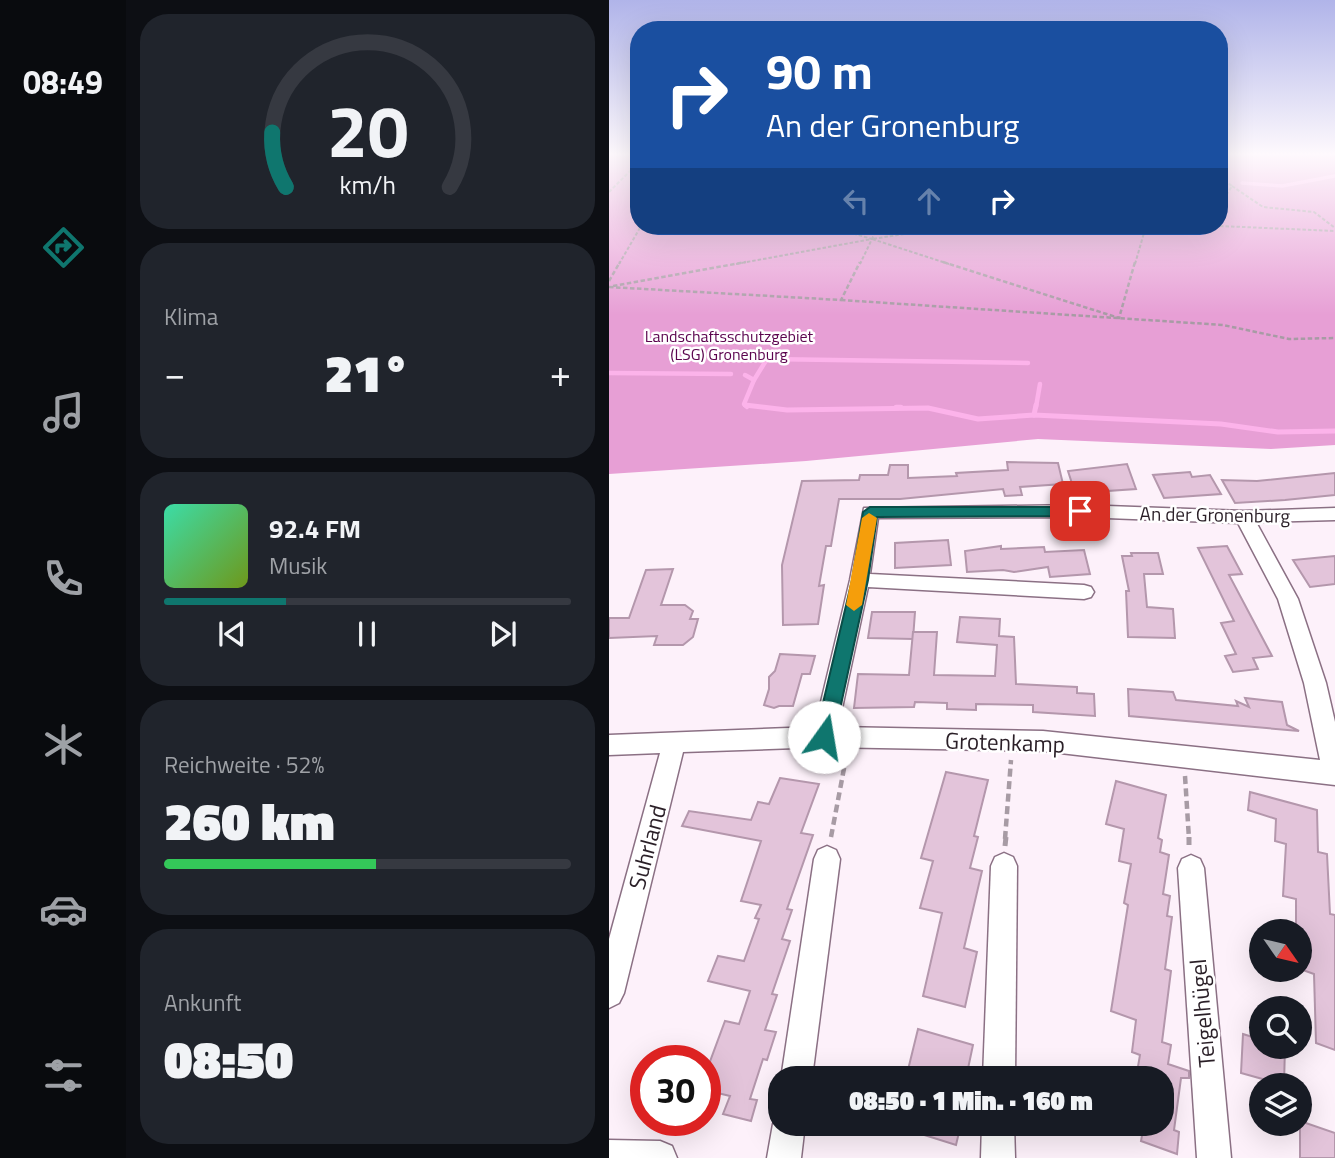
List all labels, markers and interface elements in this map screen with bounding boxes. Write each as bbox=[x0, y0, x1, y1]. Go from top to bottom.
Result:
text: 90 m bbox=[766, 33, 873, 108]
icon: right bbox=[651, 49, 742, 140]
text: 08:49 bbox=[23, 58, 103, 106]
text: 20 bbox=[327, 76, 408, 186]
text: An der Gronenburg bbox=[766, 101, 1020, 149]
text: km/h bbox=[339, 166, 396, 204]
icon: left bbox=[837, 182, 875, 220]
icon: ahead bbox=[910, 182, 948, 220]
icon: right bbox=[983, 182, 1021, 220]
icon: directions bbox=[39, 223, 88, 272]
text: Klima bbox=[164, 299, 218, 334]
park label: Landschaftsschutzgebiet (LSG) Gronenburg bbox=[645, 324, 814, 366]
text: 21° bbox=[325, 333, 410, 412]
text: − bbox=[164, 344, 185, 402]
text: + bbox=[550, 344, 571, 402]
icon: music bbox=[39, 388, 88, 437]
pin bbox=[1050, 481, 1110, 541]
icon: arrive bbox=[1061, 492, 1099, 530]
street label: An der Gronenburg bbox=[1139, 498, 1291, 530]
text: 92.4 FM bbox=[269, 509, 361, 548]
text: Musik bbox=[269, 548, 327, 583]
icon: phone bbox=[39, 554, 88, 603]
icon: previous bbox=[213, 615, 251, 653]
icon: pause bbox=[348, 615, 386, 653]
icon: next bbox=[484, 615, 522, 653]
position arrow bbox=[787, 700, 861, 774]
icon: climate bbox=[39, 720, 88, 769]
street label: Grotenkamp bbox=[945, 722, 1065, 762]
text: Reichweite · 52% bbox=[164, 747, 324, 782]
text: 260 km bbox=[164, 781, 335, 860]
street label: Suhrland bbox=[619, 801, 675, 893]
icon: car bbox=[39, 885, 88, 934]
north arrow bbox=[1249, 919, 1313, 982]
map controls bbox=[1249, 919, 1312, 1136]
street label: Teigelhügel bbox=[1180, 957, 1224, 1069]
text: Ankunft bbox=[164, 985, 241, 1020]
button: search bbox=[1249, 996, 1312, 1059]
text: 08:50 bbox=[164, 1019, 293, 1098]
speed limit sign: 30 bbox=[630, 1045, 721, 1136]
icon: filters bbox=[39, 1051, 88, 1100]
button: layers bbox=[1249, 1073, 1312, 1136]
text: 08:50 · 1 Min. · 160 m bbox=[849, 1081, 1093, 1120]

